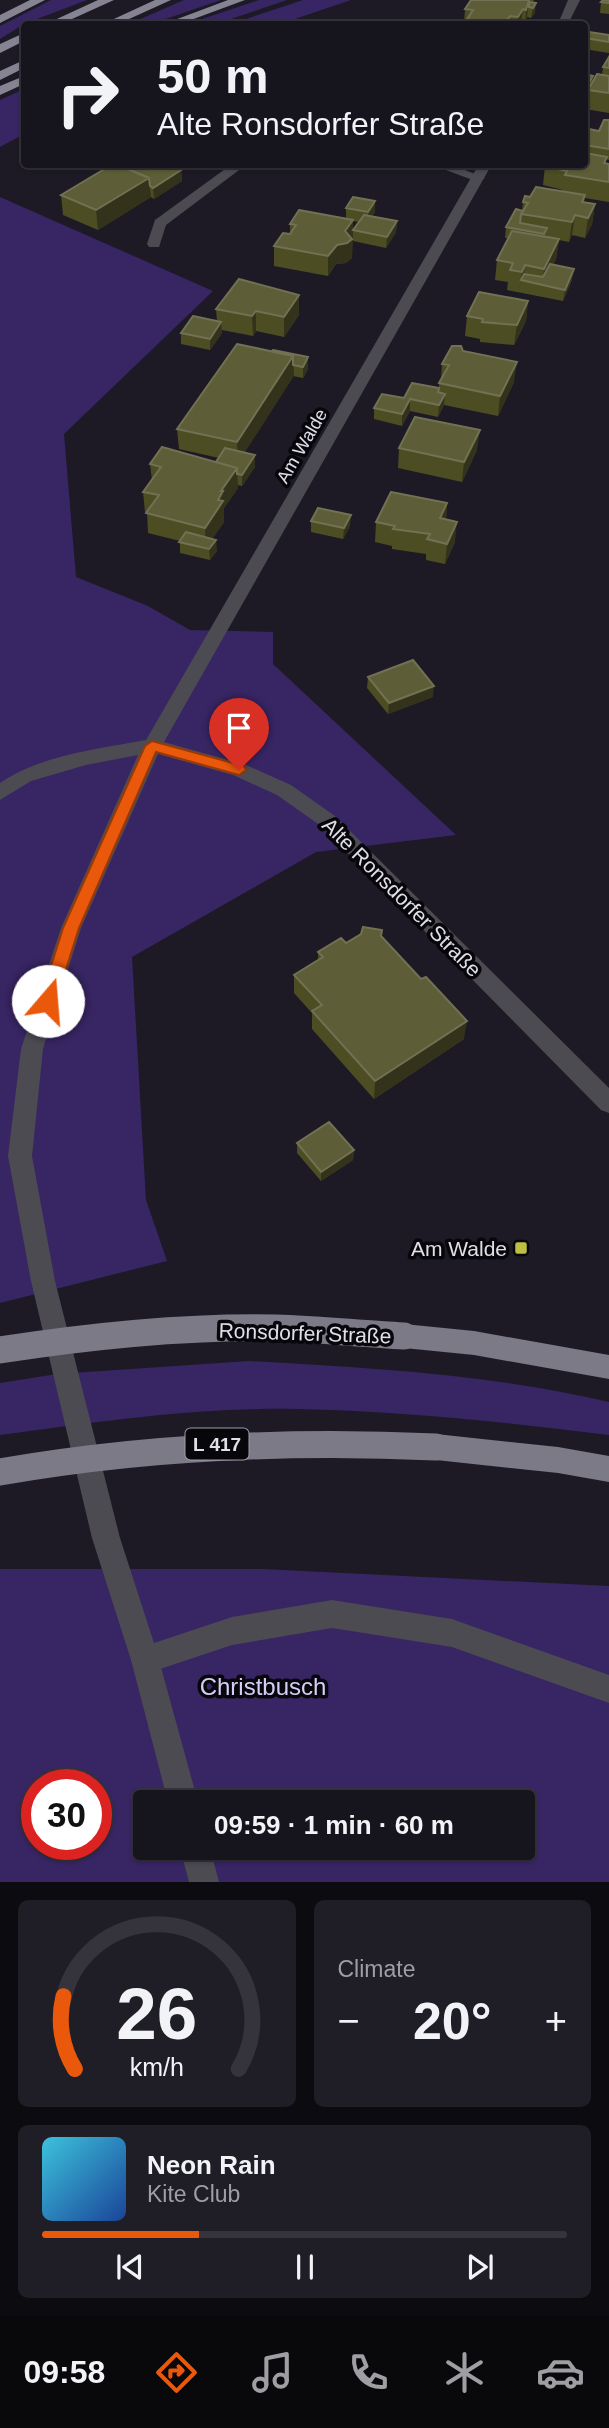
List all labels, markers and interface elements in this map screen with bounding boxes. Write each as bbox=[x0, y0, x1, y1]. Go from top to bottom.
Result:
icon: right bbox=[42, 49, 133, 140]
text: 50 m bbox=[157, 49, 269, 103]
text: Alte Ronsdorfer Straße bbox=[157, 106, 484, 142]
street label: Am Walde bbox=[273, 405, 331, 487]
pin bbox=[209, 698, 269, 770]
icon: arrive bbox=[220, 709, 258, 747]
street label: Alte Ronsdorfer Straße bbox=[318, 813, 486, 981]
position arrow bbox=[11.0, 964, 85.0, 1038]
place label: Am Walde bbox=[411, 1237, 507, 1260]
marker: Am Walde bbox=[513, 1240, 529, 1256]
street label: Ronsdorfer Straße bbox=[218, 1318, 392, 1348]
road number: L 417 bbox=[186, 1428, 248, 1460]
park label: Christbusch bbox=[200, 1673, 326, 1700]
speed limit sign: 30 bbox=[21, 1769, 112, 1860]
text: 09:59 · 1 min · 60 m bbox=[214, 1810, 454, 1840]
text: Climate bbox=[338, 1956, 415, 1982]
text: 26 bbox=[116, 1974, 197, 2055]
text: 20° bbox=[413, 1992, 492, 2050]
text: − bbox=[338, 2000, 360, 2042]
text: + bbox=[545, 2000, 567, 2042]
text: km/h bbox=[130, 2053, 184, 2081]
text: Neon Rain bbox=[147, 2150, 276, 2180]
text: Kite Club bbox=[147, 2181, 240, 2207]
icon: previous bbox=[111, 2248, 149, 2286]
icon: pause bbox=[286, 2248, 324, 2286]
icon: next bbox=[461, 2248, 499, 2286]
icon: directions bbox=[152, 2348, 201, 2397]
icon: music bbox=[248, 2348, 297, 2397]
icon: phone bbox=[344, 2348, 393, 2397]
icon: climate bbox=[440, 2348, 489, 2397]
icon: car bbox=[536, 2348, 585, 2397]
text: 09:58 bbox=[24, 2354, 105, 2390]

